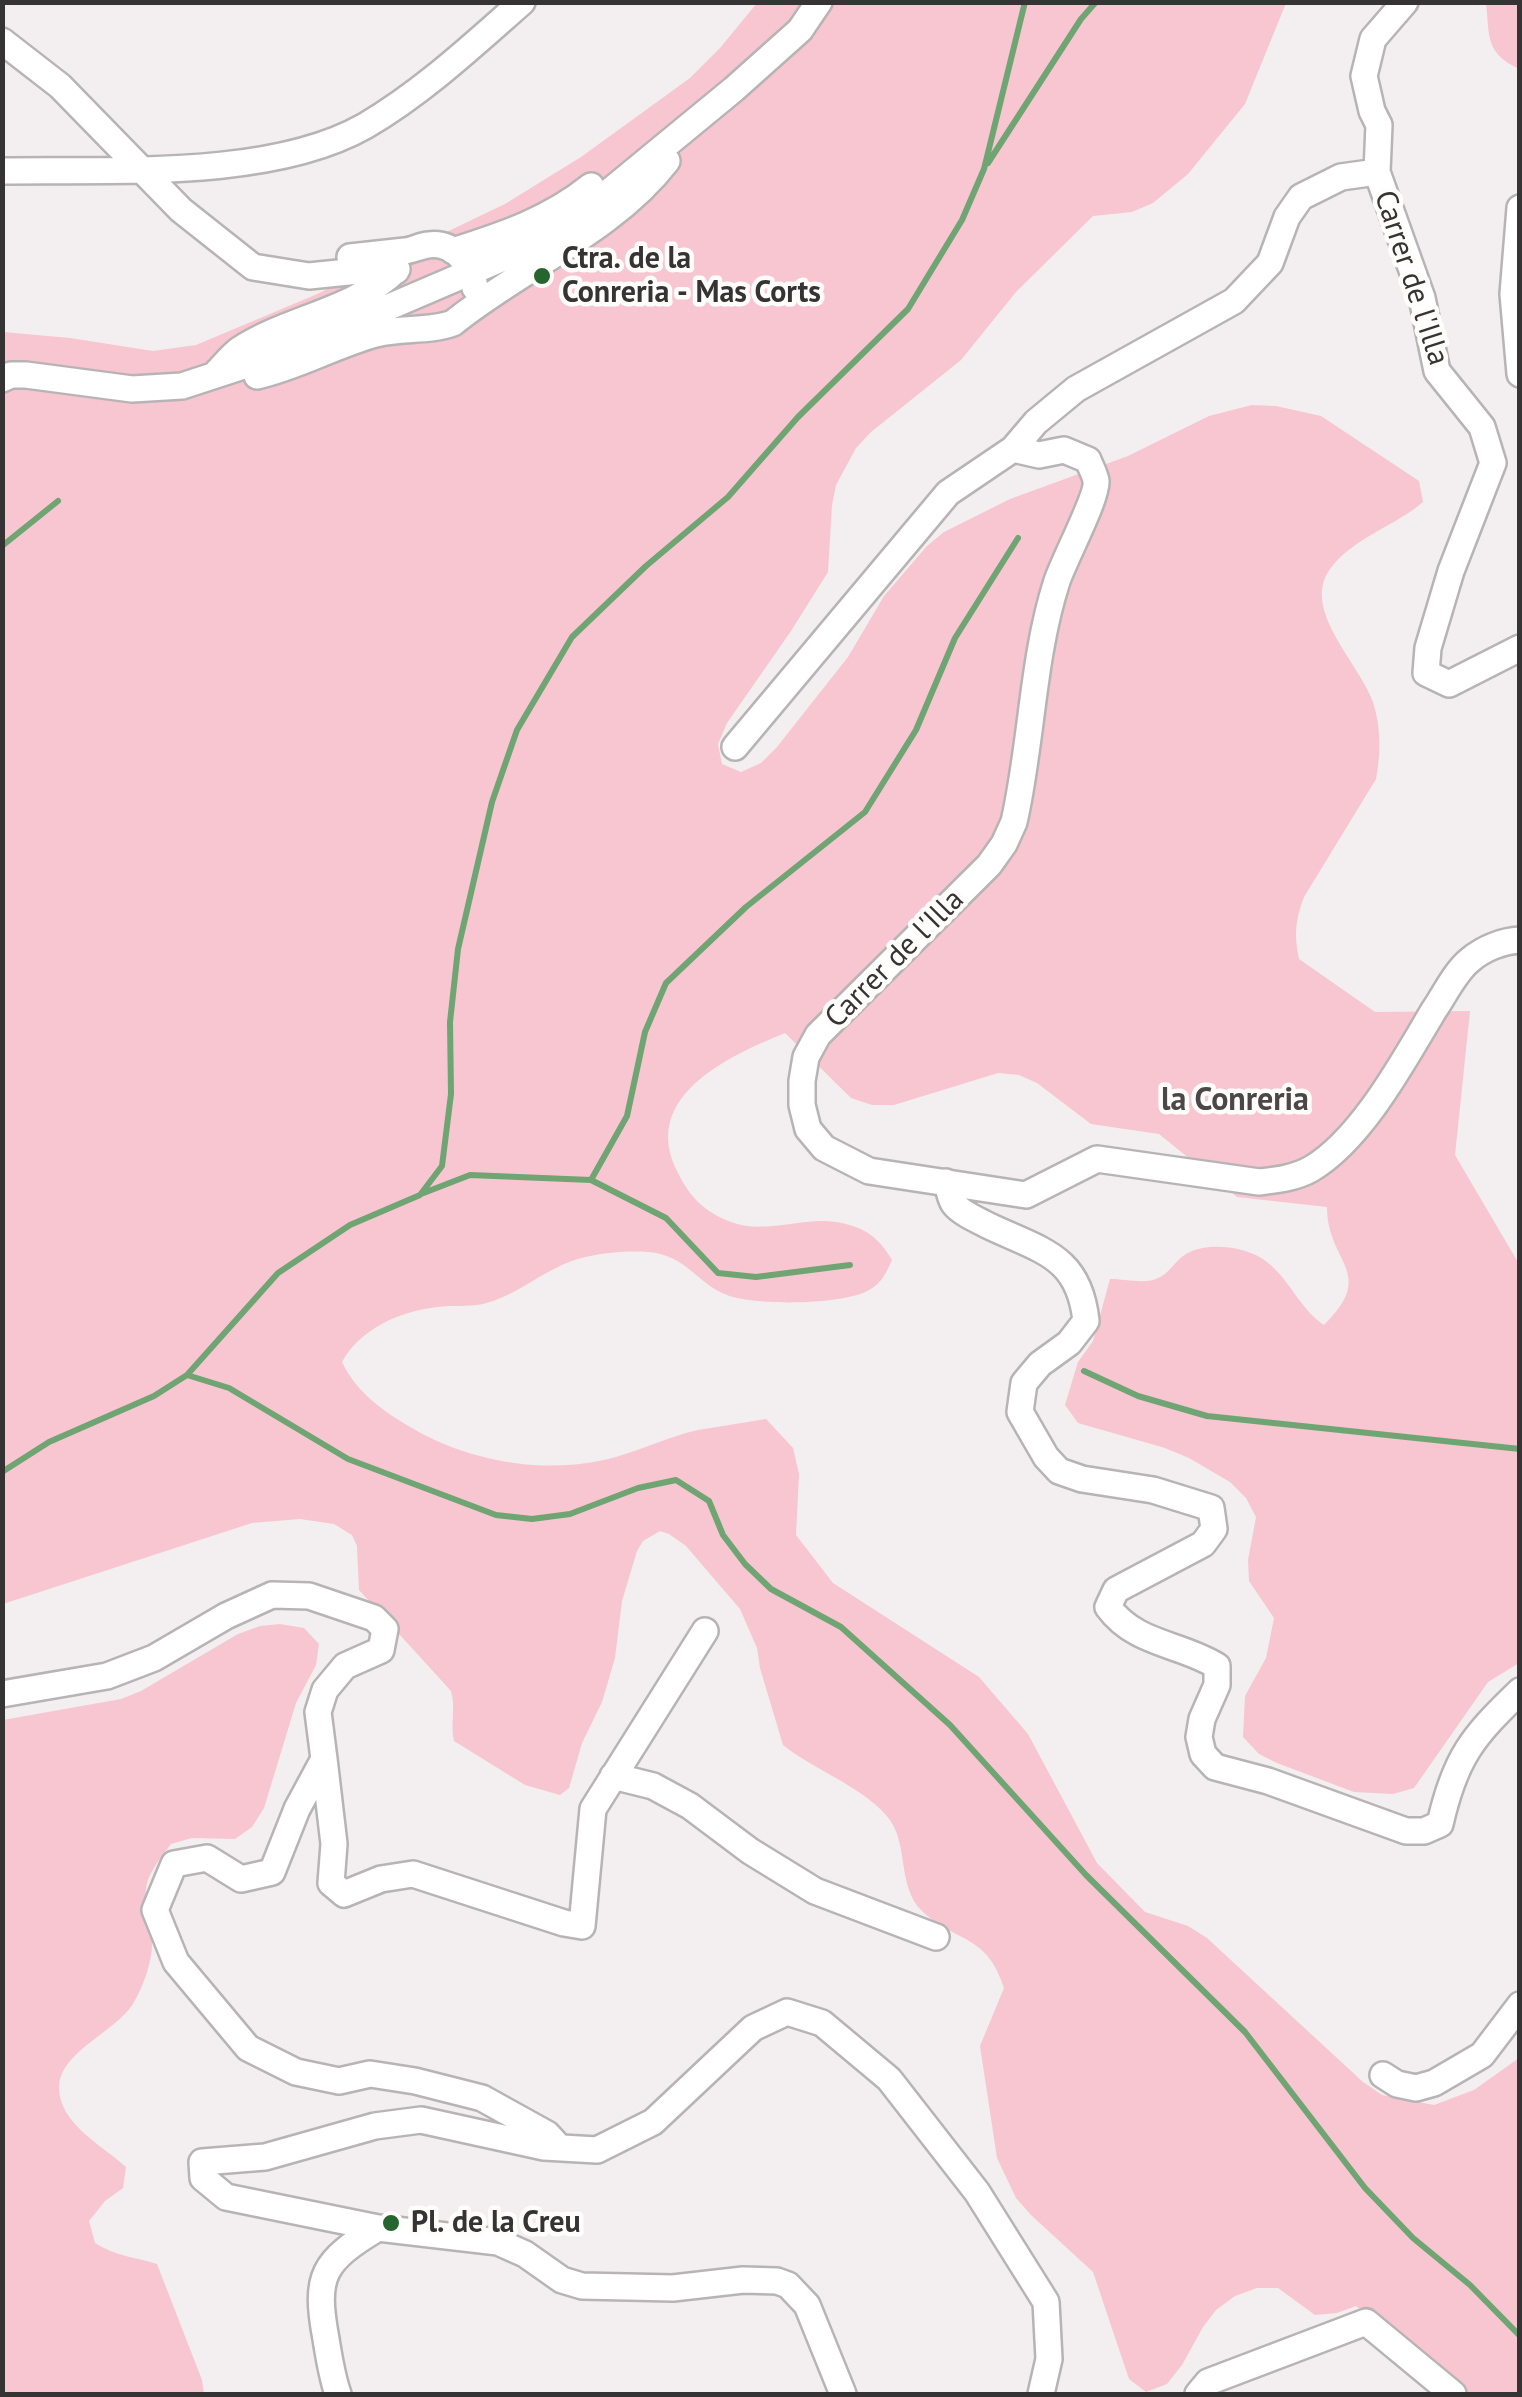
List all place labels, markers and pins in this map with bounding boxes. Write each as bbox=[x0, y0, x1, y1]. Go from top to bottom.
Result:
place label: Ctra. de la Conreria - Mas Corts bbox=[562, 241, 821, 312]
marker: Ctra. de la Conreria - Mas Corts bbox=[531, 265, 553, 287]
place label: Pl. de la Creu bbox=[411, 2205, 581, 2241]
marker: Pl. de la Creu bbox=[380, 2212, 402, 2234]

